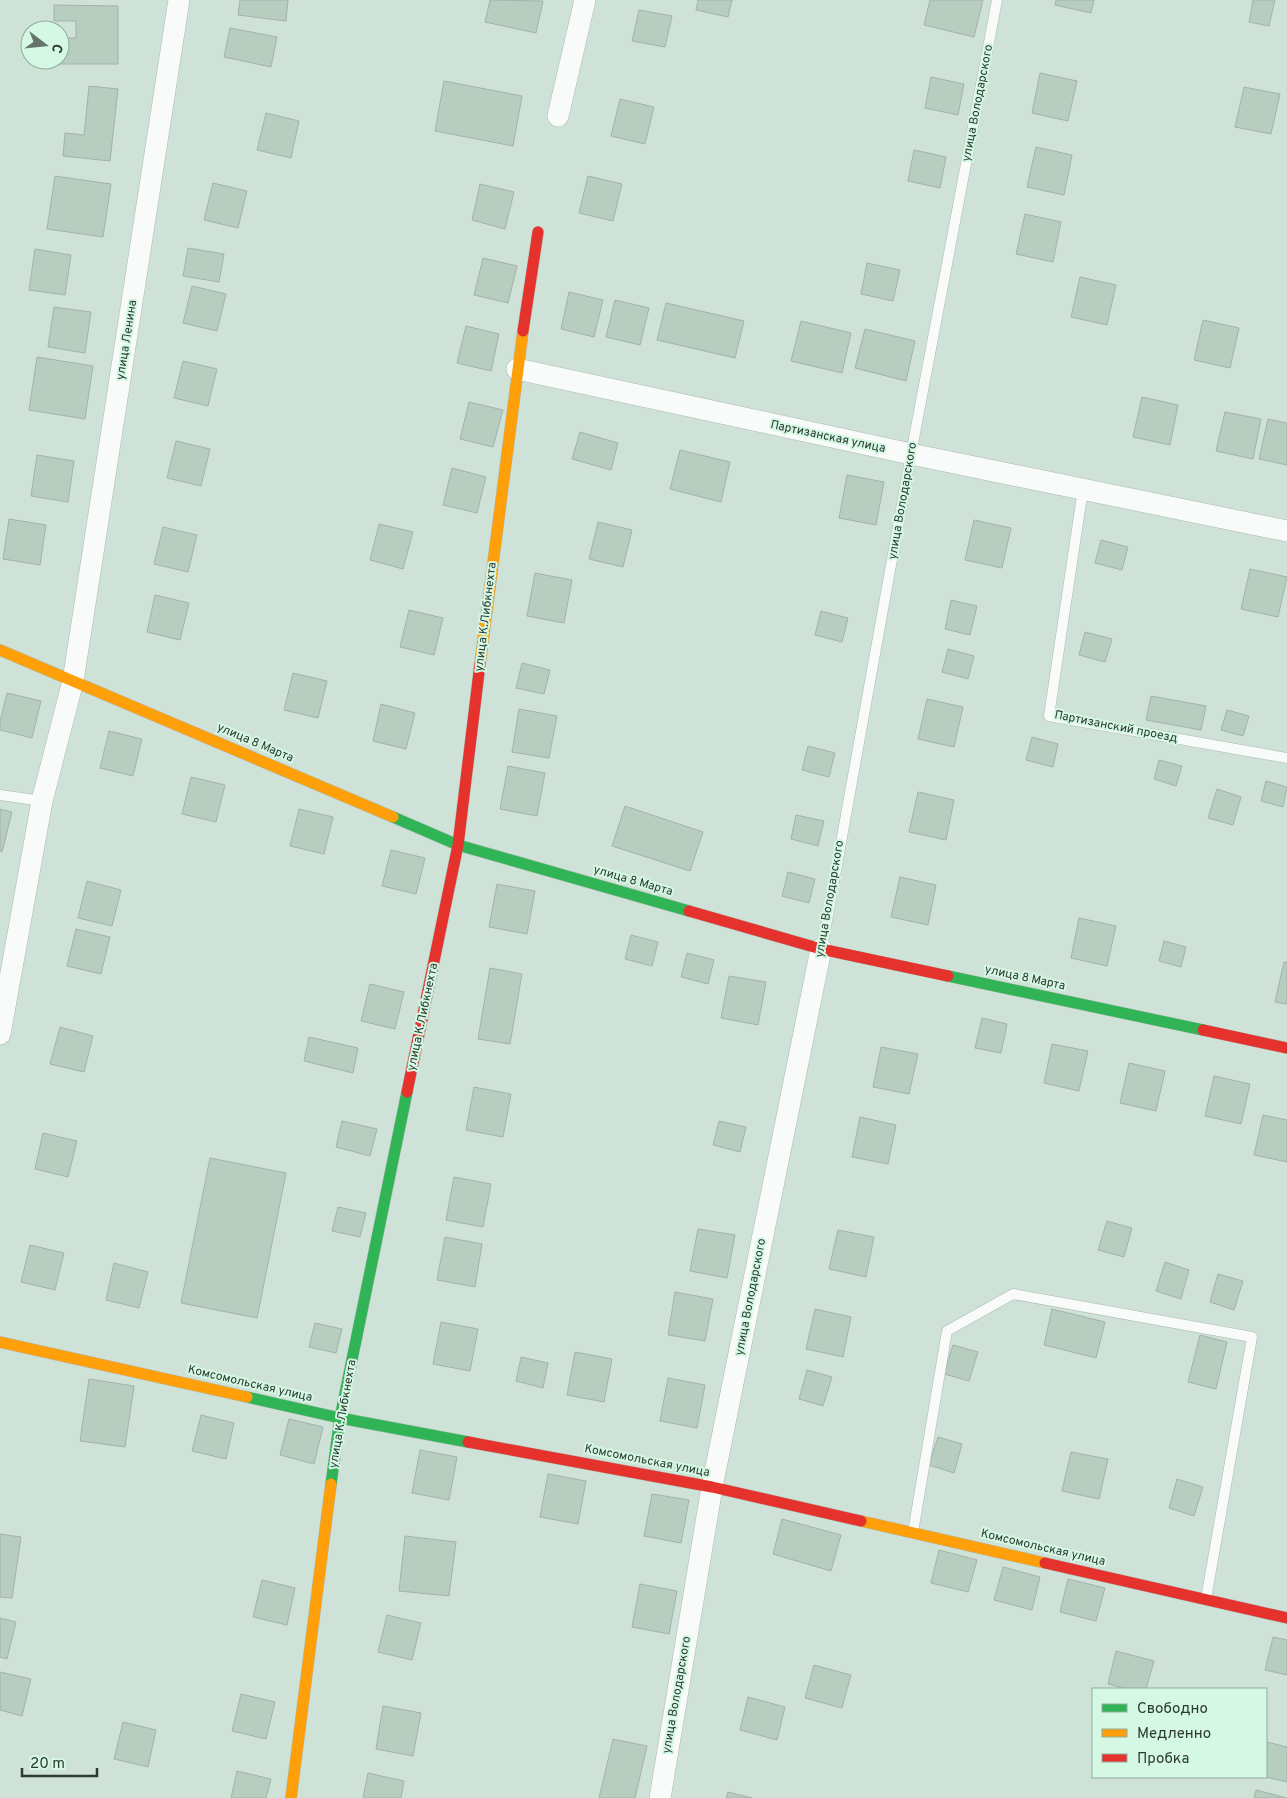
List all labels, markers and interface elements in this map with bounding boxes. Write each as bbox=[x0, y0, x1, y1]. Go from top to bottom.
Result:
north arrow bbox=[20, 20, 70, 70]
text: С bbox=[47, 42, 65, 55]
street label: улица Володарского bbox=[959, 43, 997, 163]
street label: улица Ленина bbox=[113, 299, 141, 381]
street label: Партизанская улица bbox=[769, 417, 887, 457]
street label: улица Володарского bbox=[885, 441, 921, 561]
street label: улица К.Либкнехта bbox=[471, 561, 501, 673]
street label: Партизанский проезд bbox=[1053, 707, 1179, 747]
street label: улица 8 Марта bbox=[214, 720, 296, 766]
street label: улица Володарского bbox=[812, 839, 848, 959]
street label: улица 8 Марта bbox=[591, 862, 675, 900]
street label: улица К.Либкнехта bbox=[404, 962, 442, 1072]
street label: улица 8 Марта bbox=[983, 962, 1067, 994]
street label: улица Володарского bbox=[732, 1237, 770, 1357]
street label: улица К.Либкнехта bbox=[326, 1358, 360, 1470]
street label: Комсомольская улица bbox=[186, 1362, 314, 1406]
street label: Комсомольская улица bbox=[583, 1441, 711, 1481]
street label: Комсомольская улица bbox=[979, 1526, 1107, 1570]
street label: улица Володарского bbox=[659, 1635, 695, 1755]
legend bbox=[1092, 1688, 1267, 1778]
text: Свободно bbox=[1137, 1700, 1208, 1719]
text: Медленно bbox=[1137, 1725, 1211, 1744]
scale bar bbox=[22, 1746, 98, 1778]
text: Пробка bbox=[1137, 1750, 1189, 1769]
text: 20 m bbox=[30, 1755, 65, 1774]

